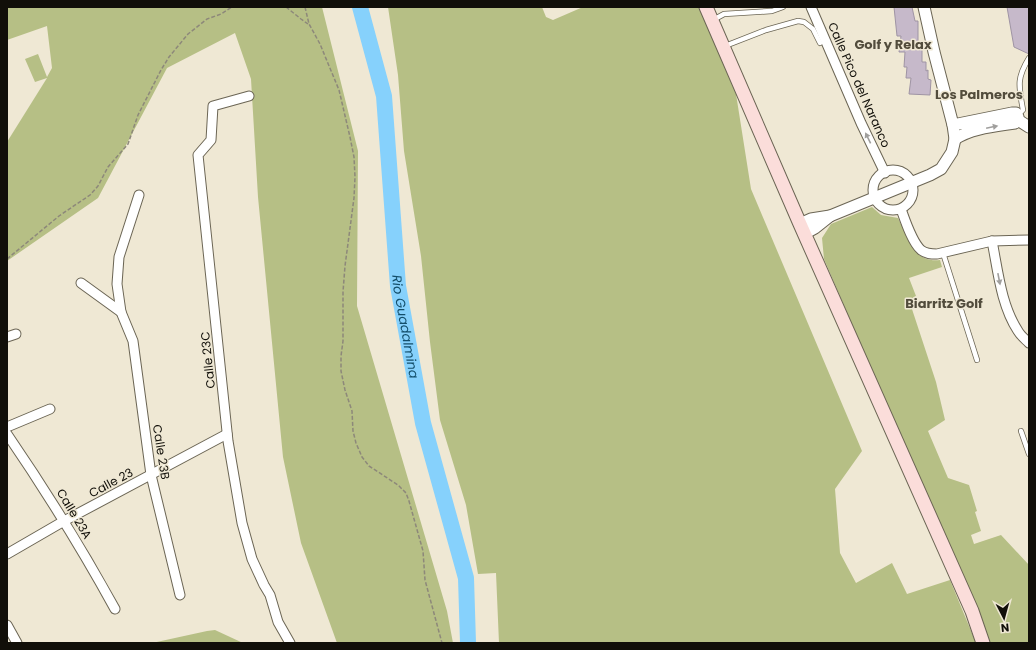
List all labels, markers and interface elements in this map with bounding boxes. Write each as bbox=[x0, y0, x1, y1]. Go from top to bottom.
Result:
street label: Calle Pico del Naranco bbox=[824, 19, 895, 150]
district label: Golf y Relax bbox=[854, 35, 932, 54]
district label: Los Palmeros bbox=[935, 85, 1023, 104]
one-way arrow bbox=[986, 124, 998, 130]
one-way arrow bbox=[865, 132, 871, 143]
one-way arrow bbox=[997, 273, 1003, 285]
water label: Rio Guadalmina bbox=[387, 274, 424, 380]
district label: Biarritz Golf bbox=[905, 294, 983, 313]
street label: Calle 23C bbox=[196, 331, 219, 389]
street label: Calle 23B bbox=[149, 423, 174, 481]
street label: Calle 23 bbox=[86, 464, 136, 501]
street label: Calle 23A bbox=[53, 485, 96, 542]
north arrow bbox=[984, 598, 1024, 638]
text: N bbox=[1000, 620, 1010, 636]

